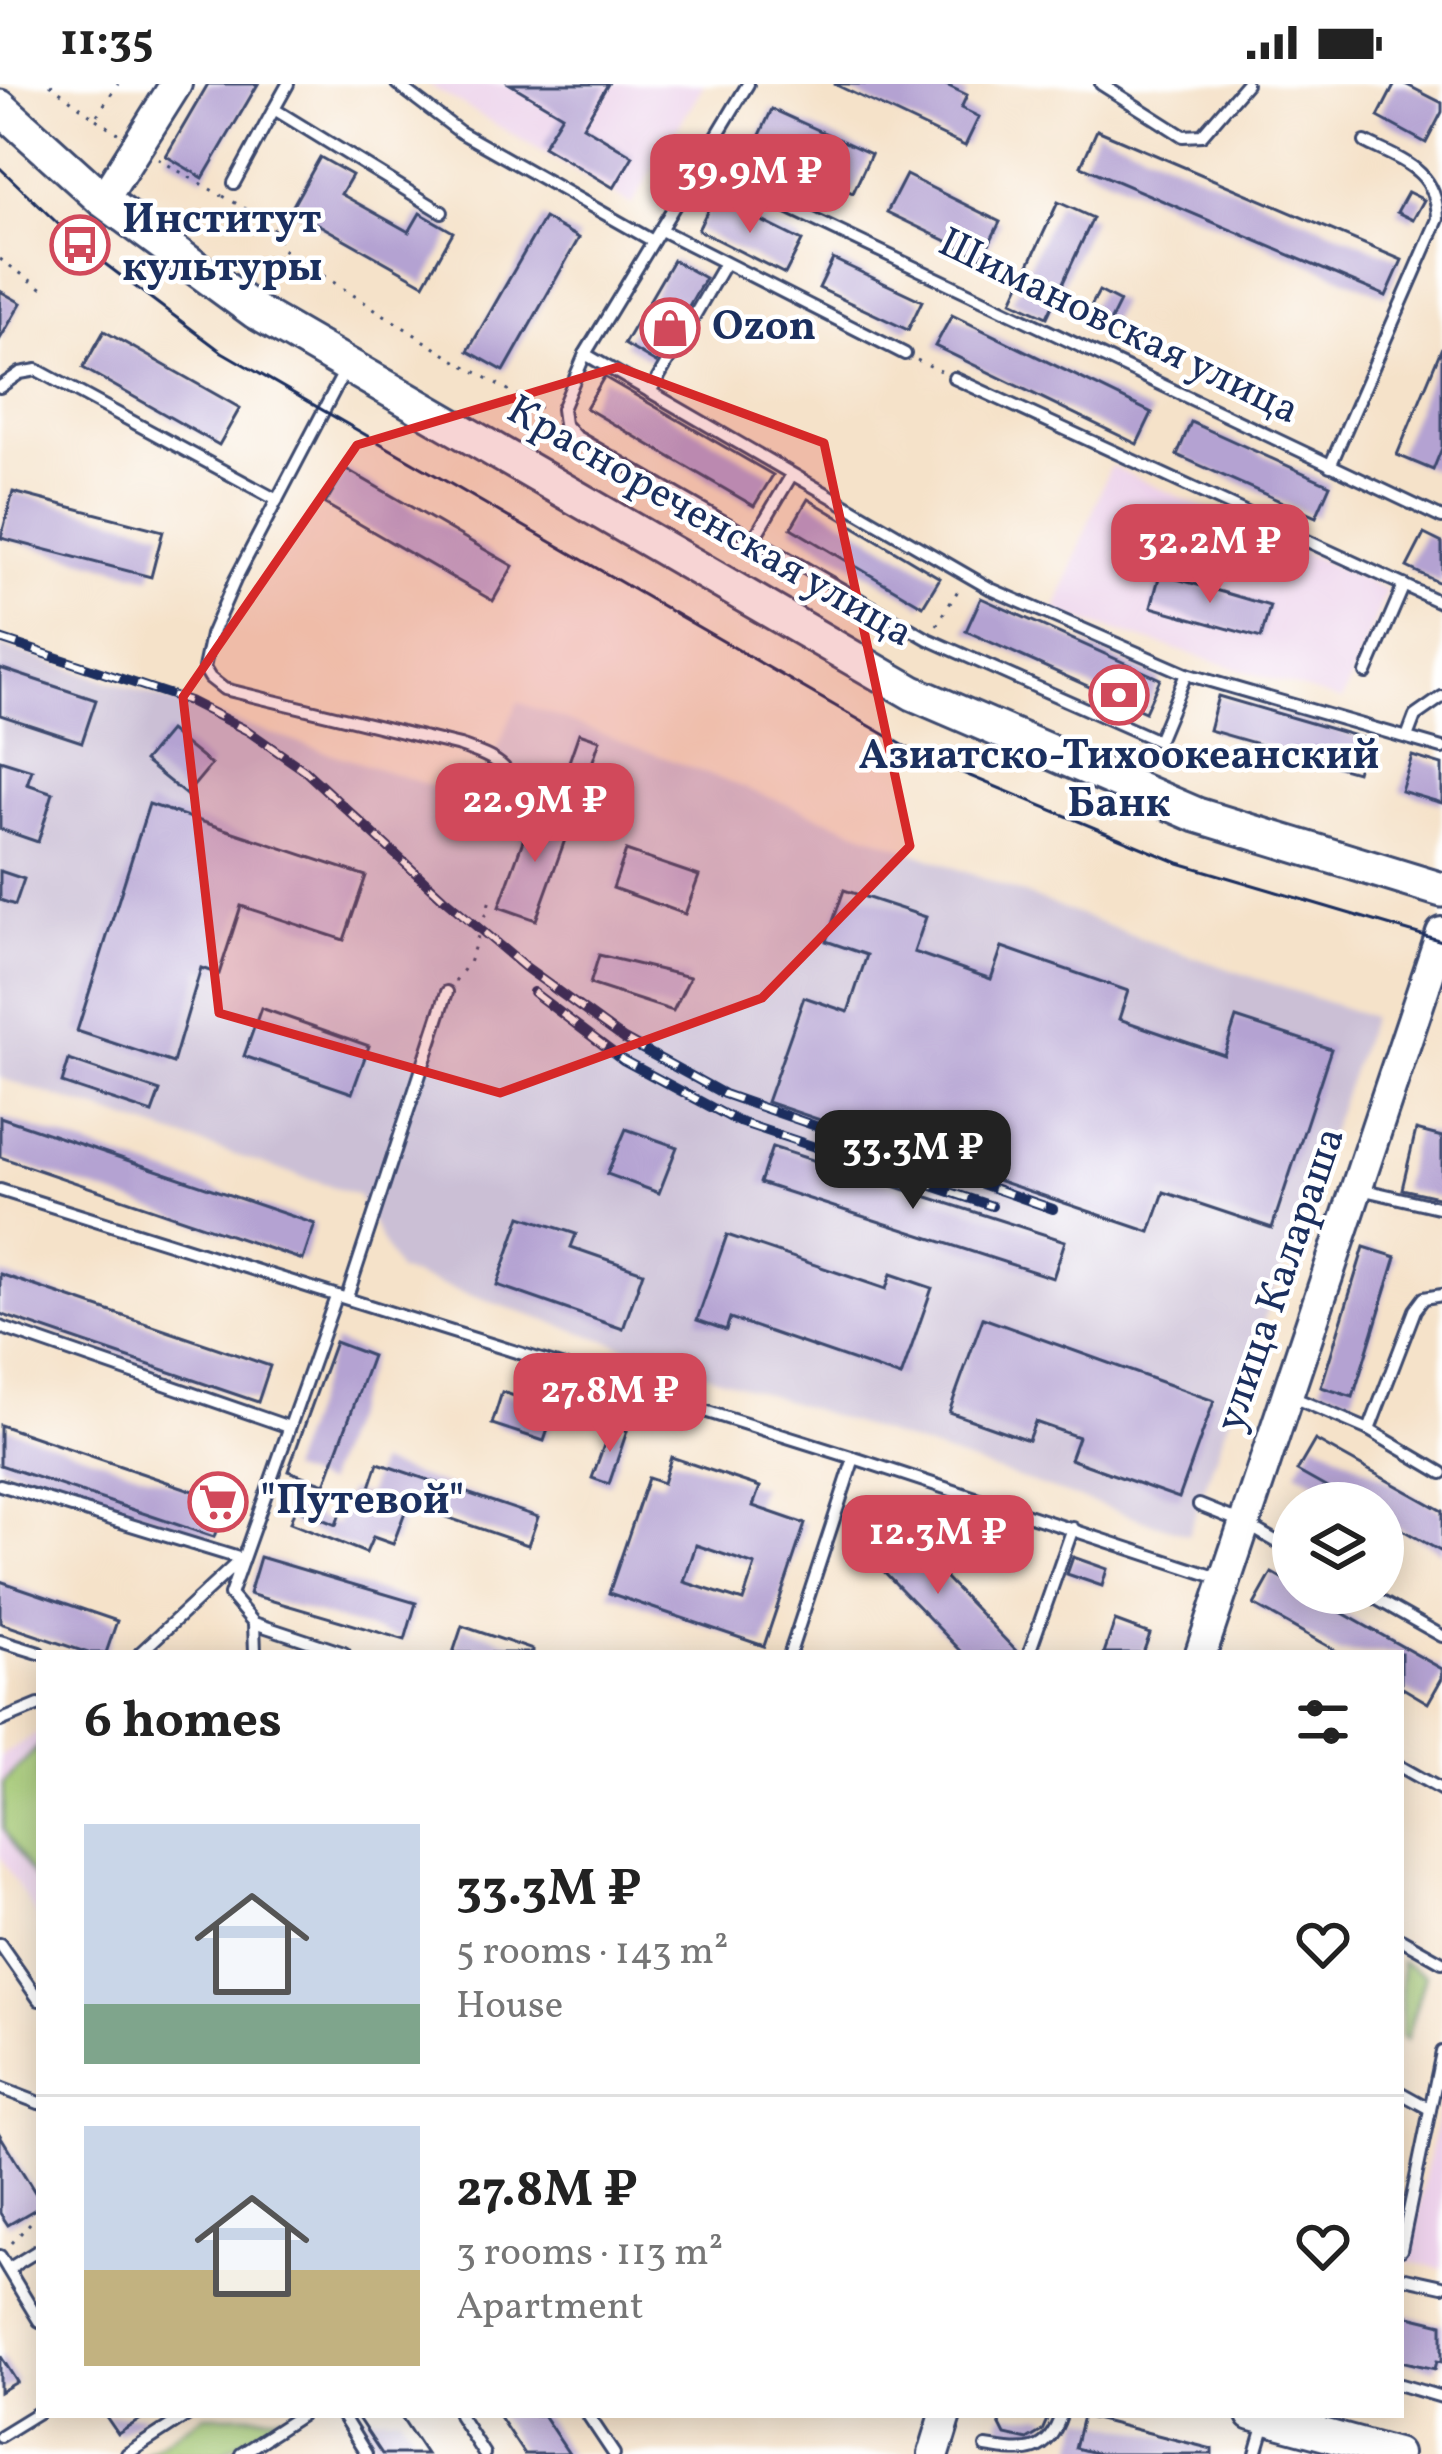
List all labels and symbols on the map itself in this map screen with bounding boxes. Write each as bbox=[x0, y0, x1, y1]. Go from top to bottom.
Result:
pin: 39.9M ₽ bbox=[639, 134, 861, 236]
place label: Институт культуры bbox=[122, 192, 323, 299]
bus stop icon: Институт культуры bbox=[49, 214, 111, 276]
street label: Шимановская улица bbox=[928, 215, 1308, 441]
shop icon: Ozon bbox=[639, 297, 701, 359]
place label: Ozon bbox=[712, 299, 816, 358]
street label: Краснореченская улица bbox=[495, 382, 923, 664]
pin: 32.2M ₽ bbox=[1099, 504, 1321, 606]
bank icon: Азиатско-Тихоокеанский Банк bbox=[1088, 664, 1150, 726]
place label: Азиатско-Тихоокеанский Банк bbox=[859, 728, 1379, 835]
pin: 22.9M ₽ bbox=[424, 763, 646, 865]
pin: 33.3M ₽ bbox=[802, 1110, 1024, 1212]
street label: улица Калараша bbox=[1202, 1120, 1362, 1440]
pin: 27.8M ₽ bbox=[499, 1353, 721, 1455]
supermarket icon: "Путевой" bbox=[187, 1471, 249, 1533]
place label: "Путевой" bbox=[260, 1473, 465, 1532]
pin: 12.3M ₽ bbox=[827, 1495, 1049, 1597]

